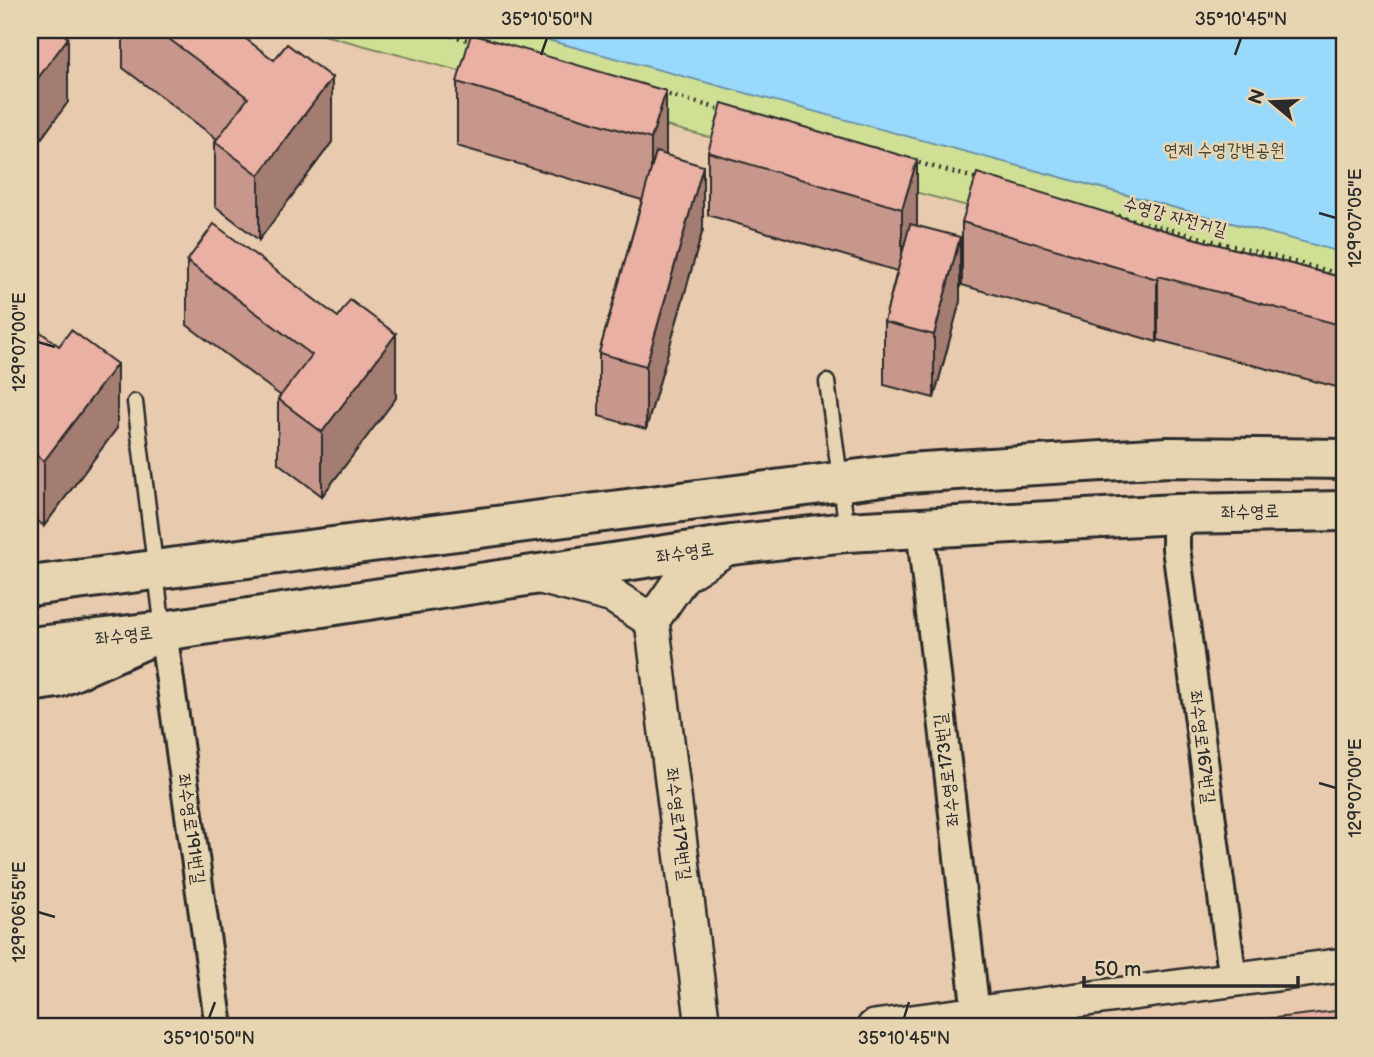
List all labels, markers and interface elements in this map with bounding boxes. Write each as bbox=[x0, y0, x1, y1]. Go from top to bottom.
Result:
text: 35°10'50"N bbox=[501, 9, 593, 30]
text: 35°10'45"N bbox=[1195, 9, 1287, 30]
north arrow bbox=[1238, 66, 1308, 136]
text: N bbox=[1244, 86, 1271, 107]
park label: 연제 수영강변공원 bbox=[1164, 140, 1284, 161]
text: 129°07'05"E bbox=[1345, 168, 1366, 268]
street label: 수영강 자전거길 bbox=[1121, 193, 1230, 241]
text: 129°07'00"E bbox=[9, 292, 30, 392]
street label: 좌수영로 bbox=[1221, 500, 1279, 524]
street label: 좌수영로 bbox=[655, 538, 715, 568]
street label: 좌수영로 bbox=[94, 622, 154, 650]
street label: 좌수영로167번길 bbox=[1185, 689, 1219, 805]
street label: 좌수영로173번길 bbox=[930, 712, 964, 828]
text: 129°07'00"E bbox=[1345, 738, 1366, 838]
street label: 좌수영로179번길 bbox=[661, 767, 695, 882]
street label: 좌수영로191번길 bbox=[173, 772, 209, 886]
text: 129°06'55"E bbox=[9, 861, 30, 963]
scale bar bbox=[1084, 945, 1297, 989]
text: 50 m bbox=[1094, 957, 1141, 982]
text: 35°10'50"N bbox=[163, 1028, 255, 1049]
text: 35°10'45"N bbox=[858, 1028, 950, 1049]

